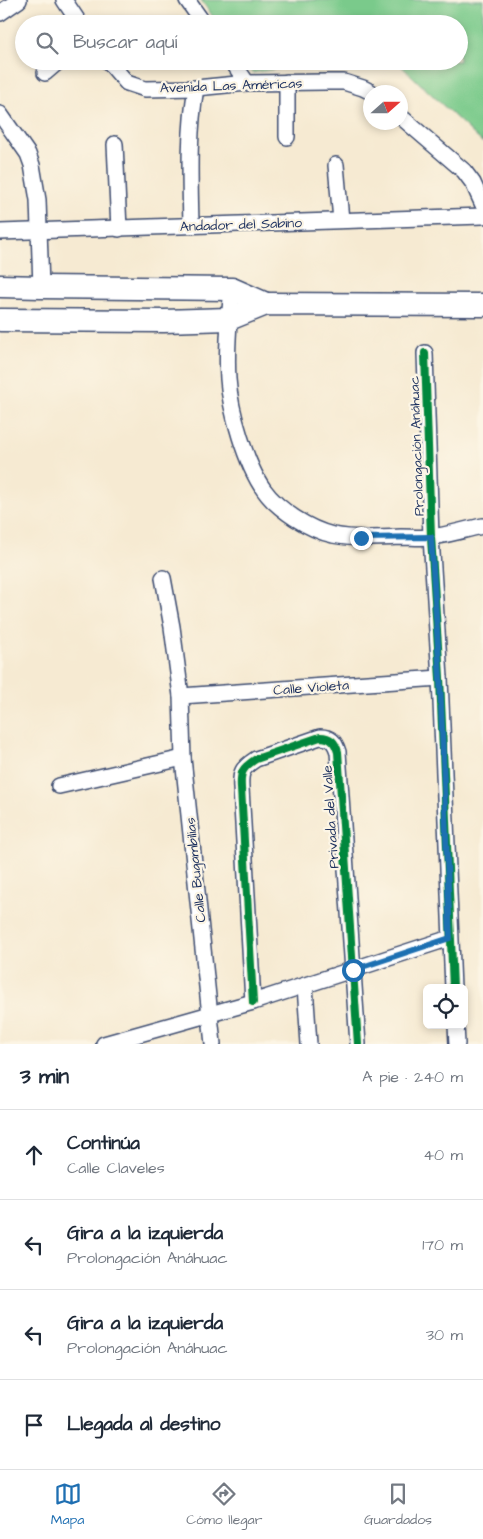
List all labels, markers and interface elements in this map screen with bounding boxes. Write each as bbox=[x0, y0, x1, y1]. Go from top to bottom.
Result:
search box bbox=[15, 15, 468, 70]
icon: search bbox=[33, 29, 61, 57]
text: Buscar aquí bbox=[73, 29, 177, 56]
street label: Avenida Las Américas bbox=[159, 74, 303, 98]
north arrow bbox=[363, 85, 408, 130]
street label: Andador del Sabino bbox=[180, 213, 303, 237]
street label: Prolongación Anáhuac bbox=[405, 375, 429, 517]
route end bbox=[350, 527, 373, 550]
street label: Calle Violeta bbox=[272, 675, 350, 701]
street label: Privada del Valle bbox=[317, 764, 345, 869]
street label: Calle Bugambilias bbox=[181, 816, 211, 923]
route start bbox=[342, 959, 365, 982]
map controls bbox=[423, 984, 468, 1029]
button: locate bbox=[423, 984, 468, 1029]
text: 3 min bbox=[20, 1062, 69, 1091]
text: A pie · 240 m bbox=[362, 1066, 463, 1088]
text: Continúa bbox=[67, 1130, 140, 1157]
icon: ahead bbox=[20, 1141, 48, 1169]
text: 40 m bbox=[423, 1144, 463, 1166]
text: Calle Claveles bbox=[67, 1157, 165, 1179]
text: Gira a la izquierda bbox=[67, 1220, 223, 1247]
icon: left bbox=[20, 1231, 48, 1259]
text: 170 m bbox=[422, 1234, 463, 1256]
text: Prolongación Anáhuac bbox=[67, 1247, 228, 1269]
text: Gira a la izquierda bbox=[67, 1310, 223, 1337]
icon: left bbox=[20, 1321, 48, 1349]
text: 30 m bbox=[426, 1324, 463, 1346]
text: Prolongación Anáhuac bbox=[67, 1337, 228, 1359]
icon: arrive bbox=[20, 1411, 48, 1439]
text: Llegada al destino bbox=[67, 1411, 220, 1438]
tab: Mapa bbox=[51, 1480, 84, 1530]
tab: Cómo llegar bbox=[186, 1480, 262, 1530]
tab: Guardados bbox=[364, 1480, 432, 1530]

